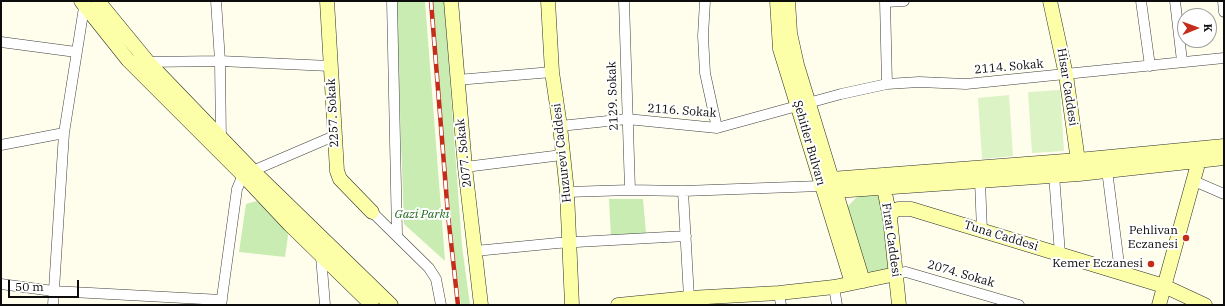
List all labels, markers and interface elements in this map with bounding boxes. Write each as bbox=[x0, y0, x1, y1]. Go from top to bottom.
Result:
north arrow bbox=[1177, 8, 1217, 48]
text: K bbox=[1201, 23, 1215, 32]
street label: Hisar Caddesi bbox=[1054, 47, 1080, 127]
street label: 2114. Sokak bbox=[974, 57, 1044, 77]
street label: 2129. Sokak bbox=[605, 61, 621, 131]
street label: 2257. Sokak bbox=[324, 78, 342, 148]
street label: Şehitler Bulvarı bbox=[790, 99, 828, 187]
street label: 2116. Sokak bbox=[647, 101, 717, 121]
street label: Huzurevi Caddesi bbox=[550, 103, 574, 203]
street label: 2077. Sokak bbox=[453, 118, 475, 188]
street label: Fırat Caddesi bbox=[879, 202, 903, 278]
park label: Gazi Parkı bbox=[395, 208, 449, 222]
street label: Tuna Caddesi bbox=[962, 218, 1040, 254]
place label: Pehlivan Eczanesi bbox=[1128, 224, 1178, 252]
marker: Pehlivan Eczanesi bbox=[1181, 233, 1191, 243]
place label: Kemer Eczanesi bbox=[1052, 257, 1143, 271]
street label: 2074. Sokak bbox=[926, 258, 996, 290]
marker: Kemer Eczanesi bbox=[1146, 259, 1156, 269]
scale bar bbox=[10, 272, 81, 298]
text: 50 m bbox=[15, 279, 44, 294]

